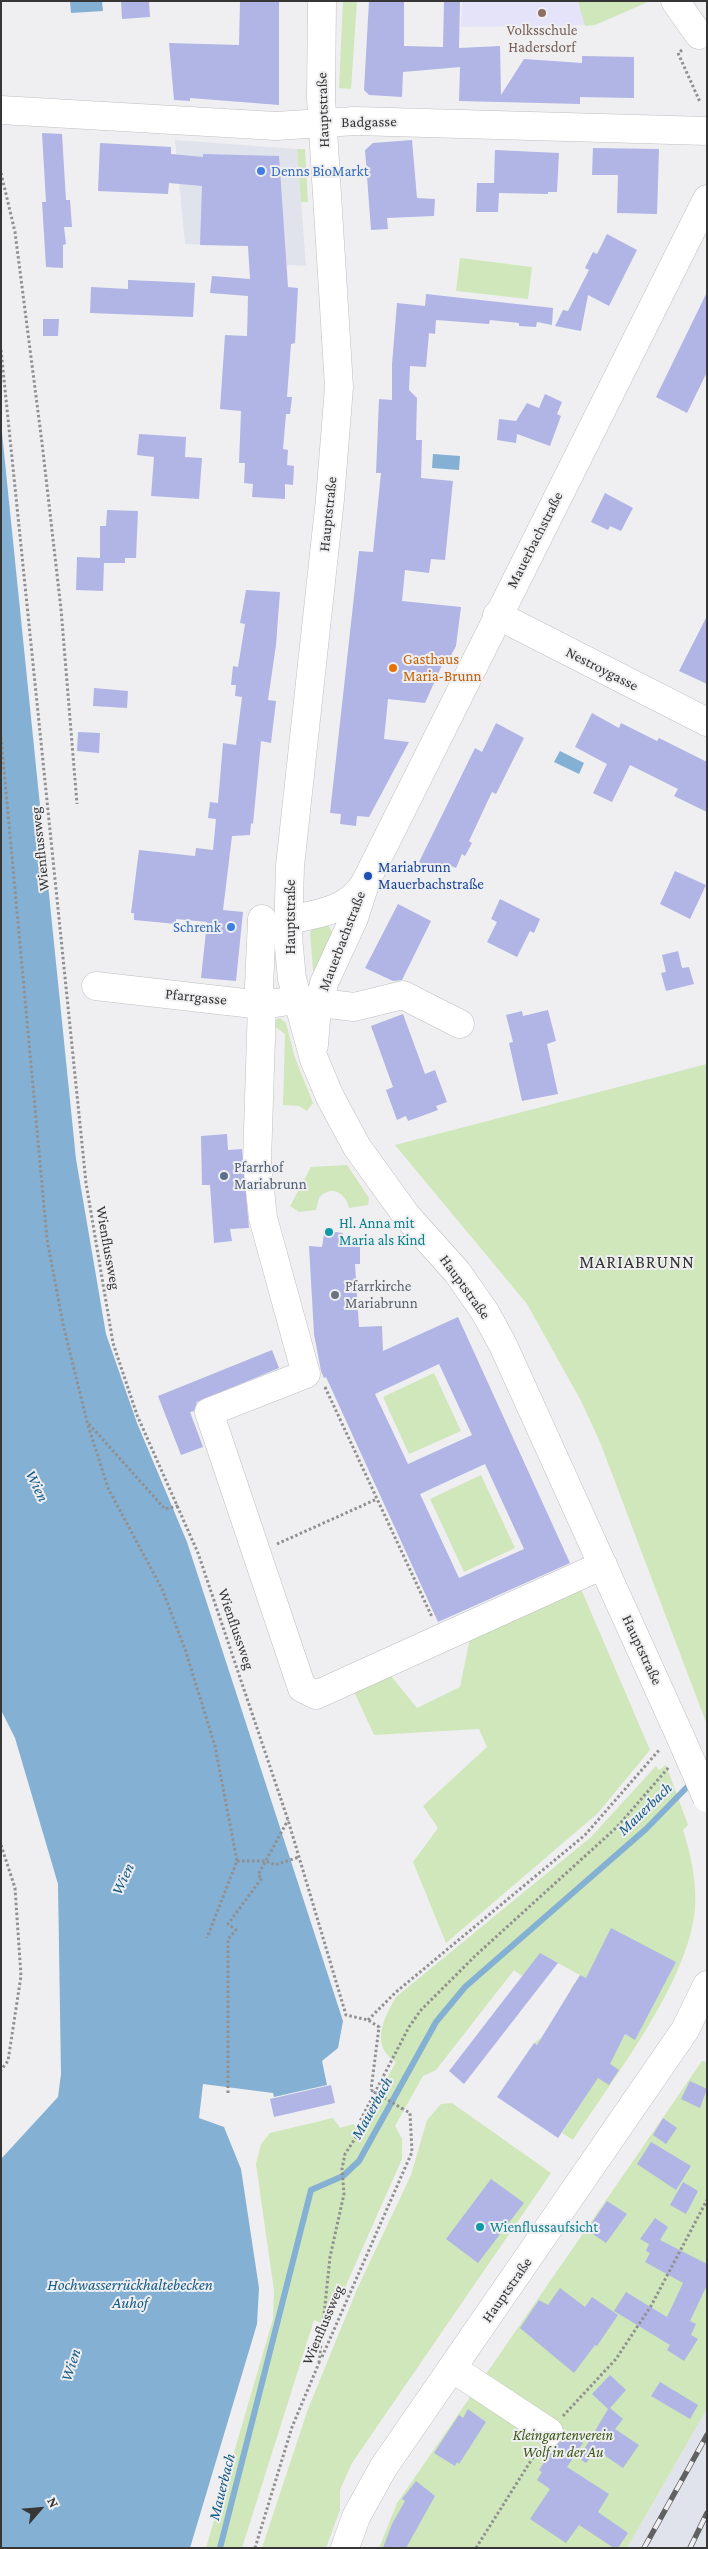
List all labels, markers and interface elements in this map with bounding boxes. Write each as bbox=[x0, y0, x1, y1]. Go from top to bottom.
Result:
marker: Volksschule Hadersdorf bbox=[536, 7, 548, 19]
place label: Volksschule Hadersdorf bbox=[507, 21, 577, 56]
street label: Hauptstraße bbox=[313, 72, 333, 148]
street label: Badgasse bbox=[341, 113, 397, 131]
place label: Denns BioMarkt bbox=[271, 162, 369, 180]
marker: Denns BioMarkt bbox=[255, 165, 267, 177]
street label: Hauptstraße bbox=[315, 476, 341, 552]
street label: Mauerbachstraße bbox=[503, 489, 567, 591]
street label: Nestroygasse bbox=[563, 643, 641, 695]
place label: Gasthaus Maria-Brunn bbox=[403, 650, 482, 685]
marker: Gasthaus Maria-Brunn bbox=[387, 662, 399, 674]
street label: Wienflussweg bbox=[27, 806, 53, 892]
place label: Mariabrunn Mauerbachstraße bbox=[378, 858, 484, 893]
marker: Mariabrunn Mauerbachstraße bbox=[362, 870, 374, 882]
street label: Hauptstraße bbox=[281, 879, 299, 955]
street label: Mauerbachstraße bbox=[315, 888, 369, 994]
place label: Schrenk bbox=[173, 918, 221, 936]
marker: Schrenk bbox=[225, 921, 237, 933]
street label: Pfarrgasse bbox=[164, 985, 228, 1009]
place label: Pfarrhof Mariabrunn bbox=[234, 1158, 307, 1193]
marker: Pfarrhof Mariabrunn bbox=[218, 1170, 230, 1182]
street label: Wienflussweg bbox=[92, 1205, 124, 1291]
place label: Hl. Anna mit Maria als Kind bbox=[339, 1214, 425, 1249]
marker: Hl. Anna mit Maria als Kind bbox=[323, 1226, 335, 1238]
street label: Hauptstraße bbox=[436, 1251, 494, 1323]
district label: MARIABRUNN bbox=[578, 1251, 696, 1273]
place label: Pfarrkirche Mariabrunn bbox=[345, 1277, 418, 1312]
marker: Pfarrkirche Mariabrunn bbox=[329, 1289, 341, 1301]
water label: Wien bbox=[21, 1467, 53, 1505]
street label: Wienflussweg bbox=[214, 1586, 258, 1672]
street label: Hauptstraße bbox=[618, 1612, 666, 1688]
water label: Mauerbach bbox=[614, 1778, 676, 1840]
water label: Wien bbox=[107, 1860, 139, 1898]
water label: Mauerbach bbox=[347, 2073, 397, 2143]
place label: Wienflussaufsicht bbox=[490, 2218, 598, 2236]
marker: Wienflussaufsicht bbox=[474, 2221, 486, 2233]
street label: Hauptstraße bbox=[478, 2254, 536, 2326]
water label: Hochwasserrückhaltebecken Auhof bbox=[47, 2275, 213, 2313]
street label: Wienflussweg bbox=[298, 2283, 348, 2367]
water label: Wien bbox=[57, 2346, 85, 2384]
park label: Kleingartenverein Wolf in der Au bbox=[513, 2426, 613, 2461]
water label: Mauerbach bbox=[204, 2452, 240, 2522]
north arrow bbox=[15, 2484, 65, 2534]
text: N bbox=[44, 2494, 63, 2510]

